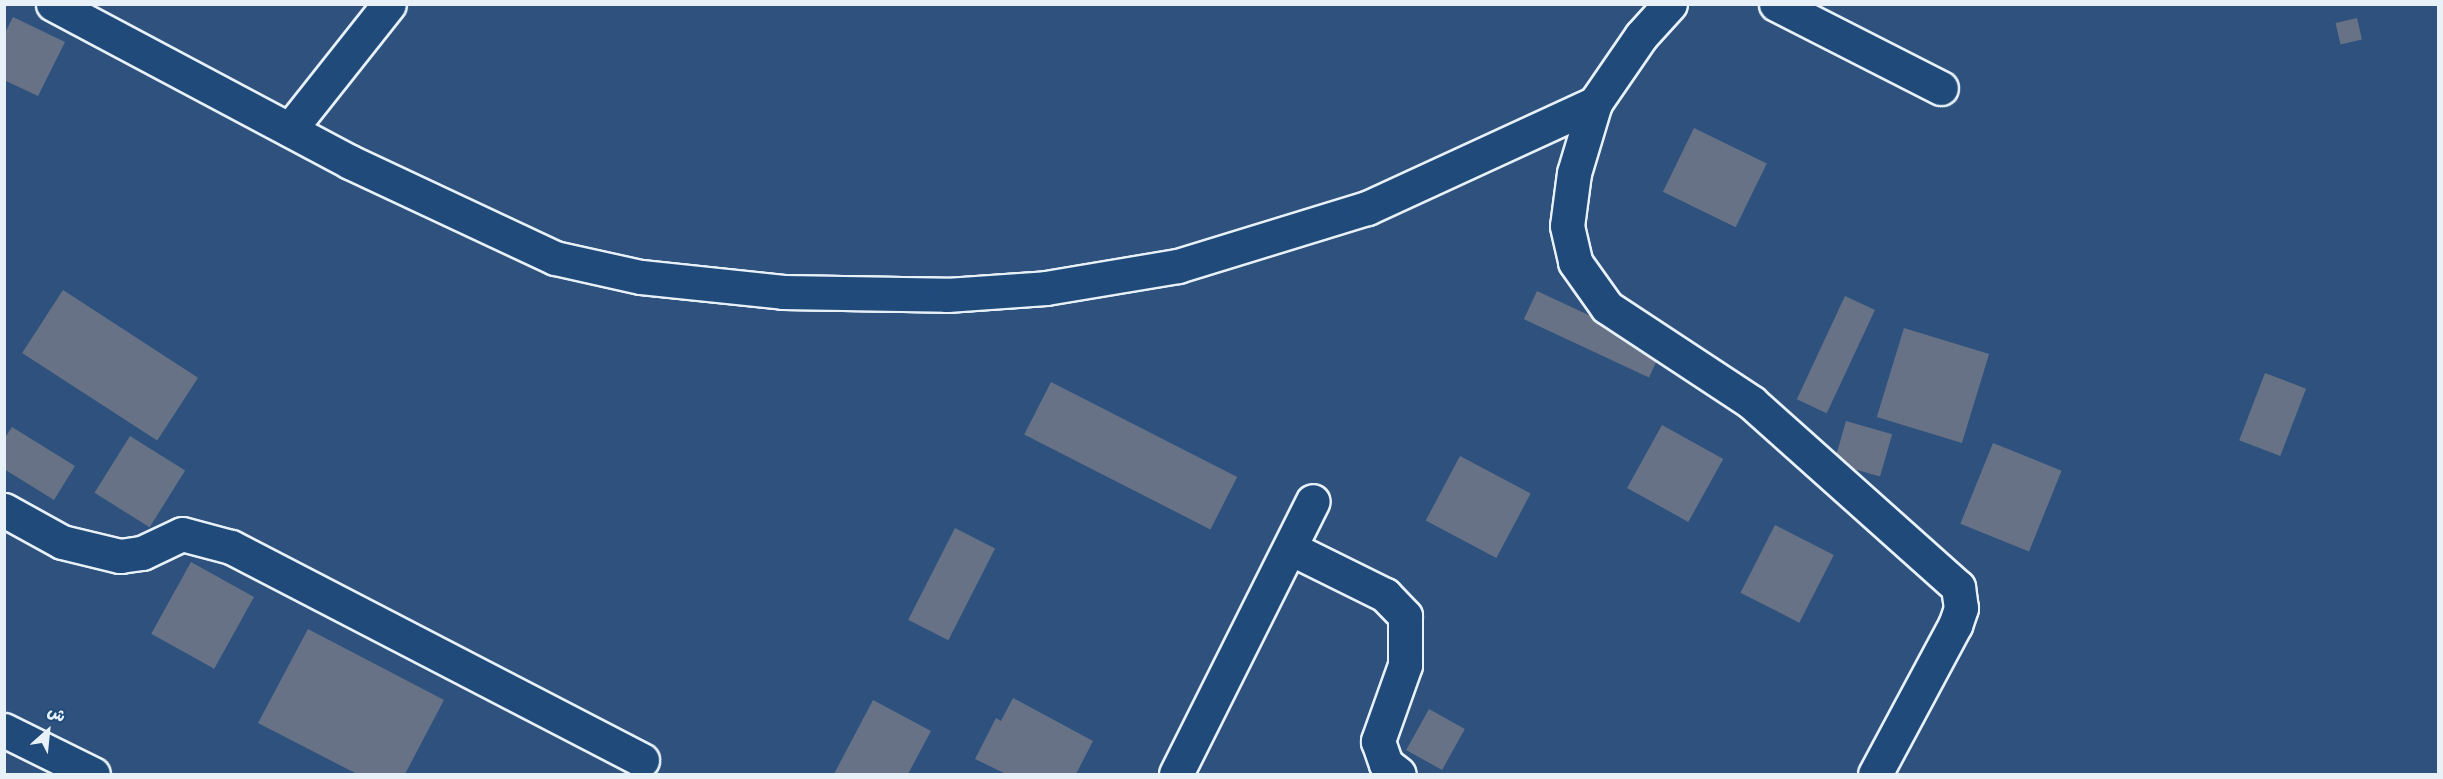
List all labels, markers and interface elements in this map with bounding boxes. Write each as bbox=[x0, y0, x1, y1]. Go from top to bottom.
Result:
north arrow bbox=[18, 701, 78, 761]
text: ش bbox=[44, 702, 69, 727]

